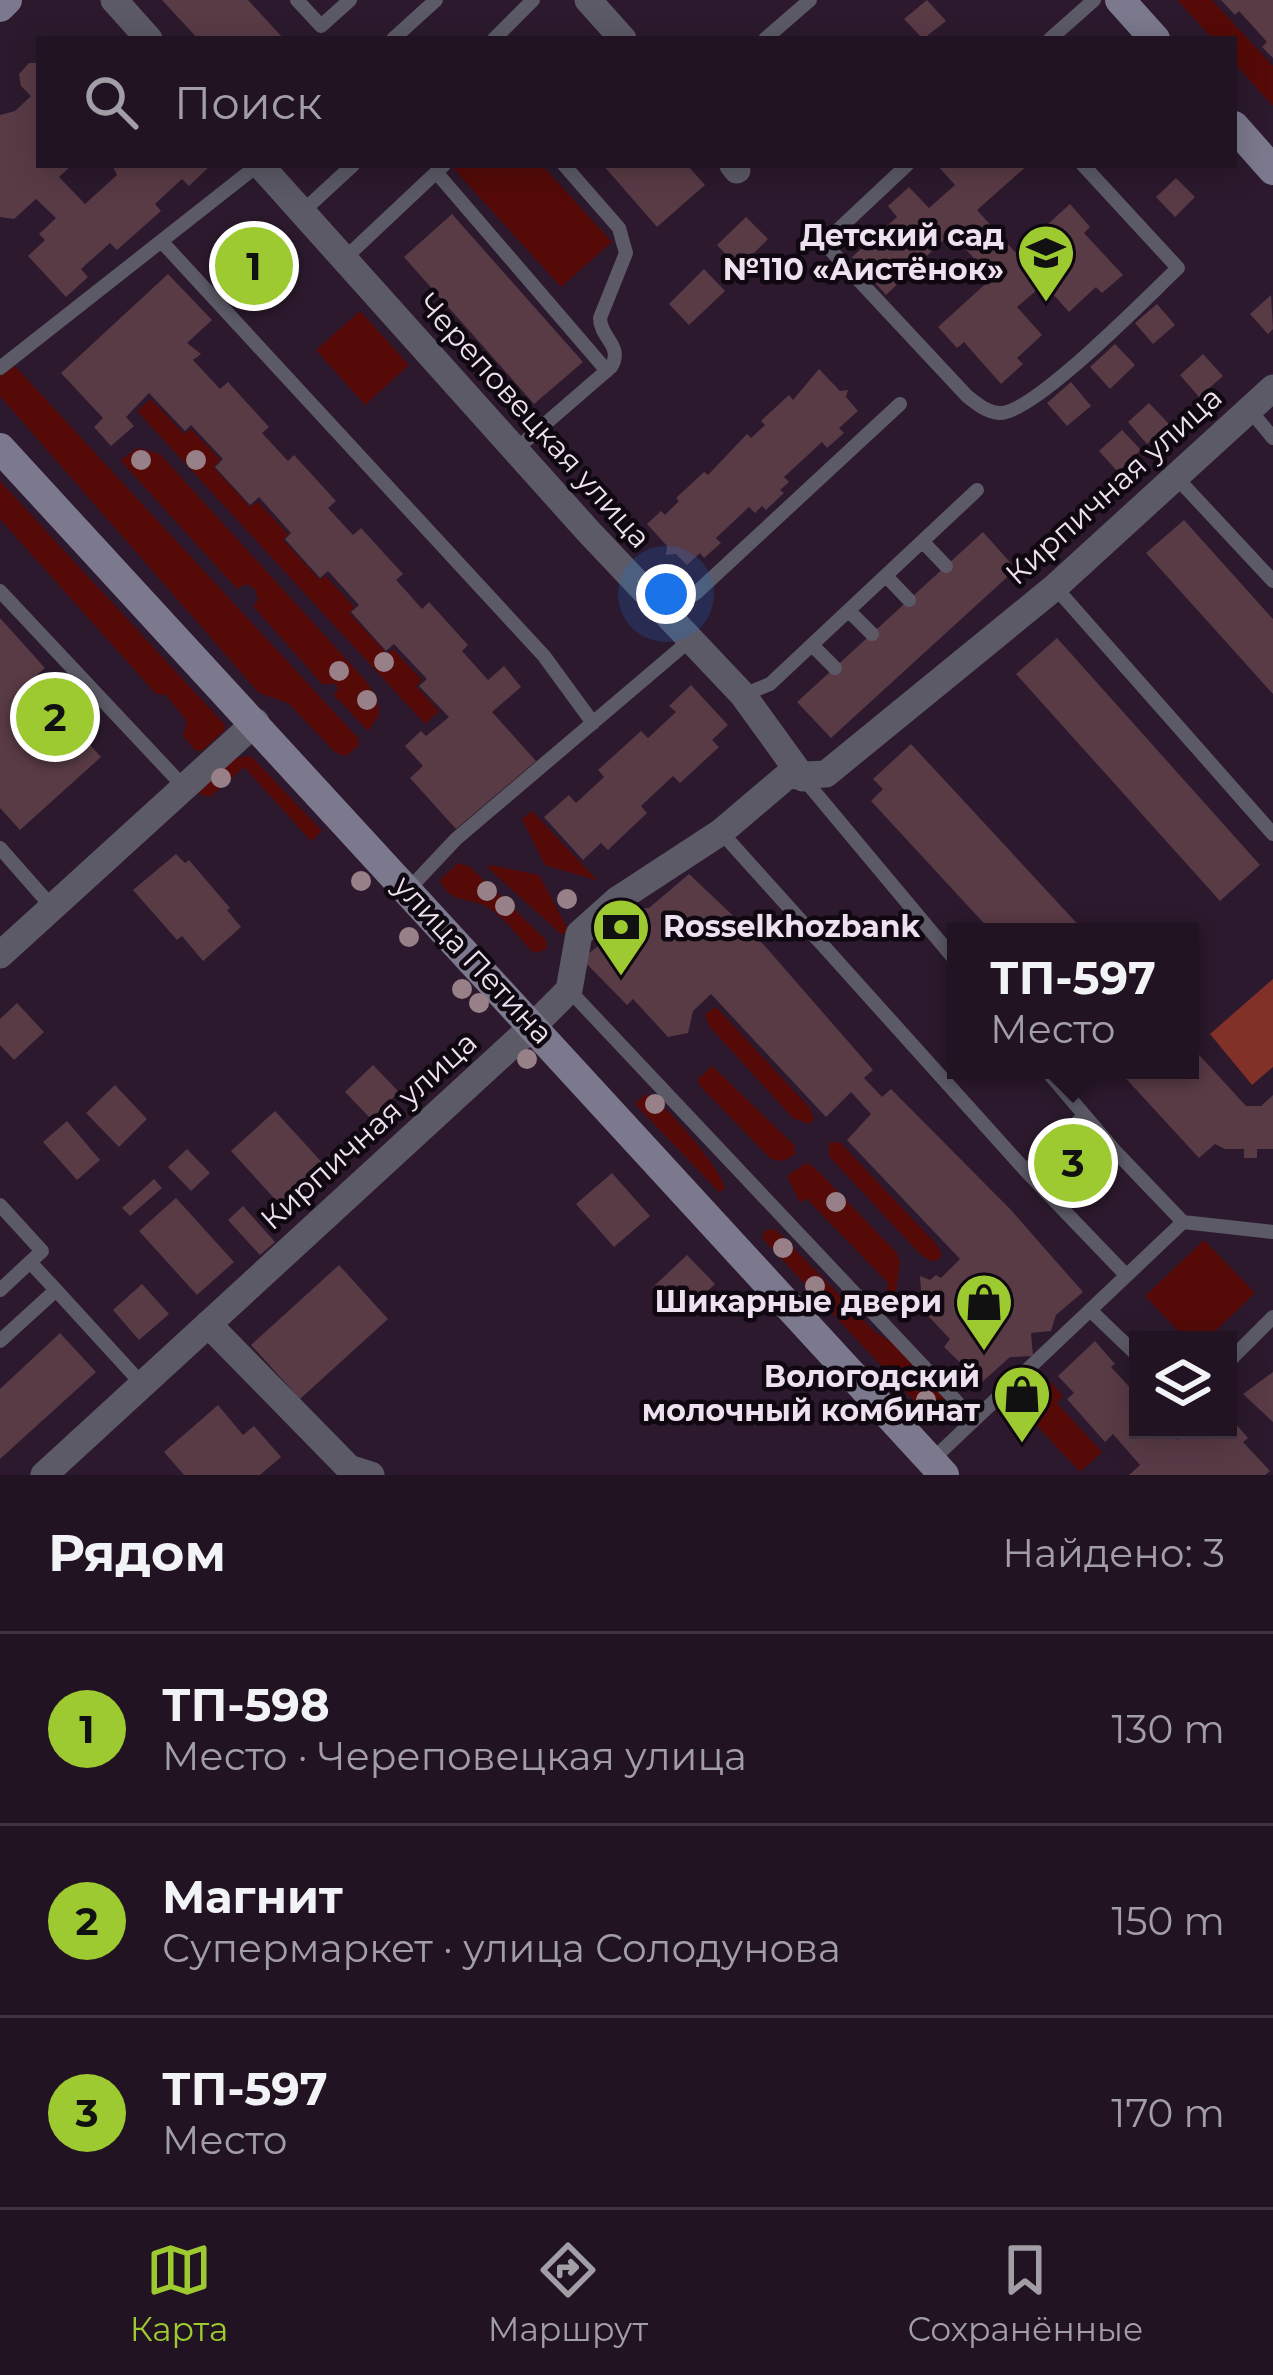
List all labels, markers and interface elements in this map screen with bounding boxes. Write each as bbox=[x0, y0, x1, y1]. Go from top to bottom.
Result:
search box bbox=[36, 36, 1237, 168]
icon: search bbox=[78, 69, 144, 135]
text: Поиск bbox=[174, 75, 322, 130]
place label: Детский сад №110 «Аистёнок» bbox=[723, 217, 1004, 288]
pin: 1 bbox=[215, 221, 293, 311]
school or university icon: Детский сад №110 «Аистёнок» bbox=[1015, 222, 1077, 304]
street label: Череповецкая улица bbox=[410, 286, 659, 556]
street label: Кирпичная улица bbox=[998, 379, 1229, 592]
your location bbox=[636, 564, 696, 624]
pin: 2 bbox=[16, 672, 94, 762]
street label: улица Петина bbox=[385, 867, 561, 1052]
bank icon: Rosselkhozbank bbox=[590, 896, 652, 978]
place label: Rosselkhozbank bbox=[663, 908, 920, 945]
popup bbox=[947, 923, 1199, 1079]
text: ТП-597 bbox=[990, 950, 1156, 1005]
text: Место bbox=[990, 1005, 1116, 1053]
street label: Кирпичная улица bbox=[253, 1024, 484, 1237]
pin: 3 bbox=[1034, 1118, 1112, 1208]
shop icon: Шикарные двери bbox=[953, 1271, 1015, 1353]
place label: Шикарные двери bbox=[654, 1283, 942, 1320]
map controls bbox=[1129, 1331, 1237, 1439]
button: layers bbox=[1129, 1331, 1237, 1439]
place label: Вологодский молочный комбинат bbox=[642, 1358, 980, 1429]
shop icon: Вологодский молочный комбинат bbox=[991, 1363, 1053, 1445]
text: Рядом bbox=[48, 1522, 226, 1584]
text: Найдено: 3 bbox=[1002, 1529, 1225, 1577]
text: ТП-598 bbox=[162, 1677, 330, 1732]
text: 1 bbox=[79, 1705, 95, 1753]
text: 130 m bbox=[1112, 1705, 1225, 1753]
text: Место · Череповецкая улица bbox=[162, 1732, 747, 1780]
text: Магнит bbox=[162, 1869, 343, 1924]
text: 2 bbox=[75, 1897, 99, 1945]
text: 150 m bbox=[1111, 1897, 1225, 1945]
text: Супермаркет · улица Солодунова bbox=[162, 1924, 841, 1972]
text: ТП-597 bbox=[162, 2061, 328, 2116]
text: 3 bbox=[75, 2089, 99, 2137]
text: 170 m bbox=[1111, 2089, 1225, 2137]
text: Место bbox=[162, 2116, 288, 2164]
tab: Карта bbox=[130, 2237, 228, 2349]
tab: Маршрут bbox=[488, 2237, 648, 2349]
tab: Сохранённые bbox=[907, 2237, 1143, 2349]

